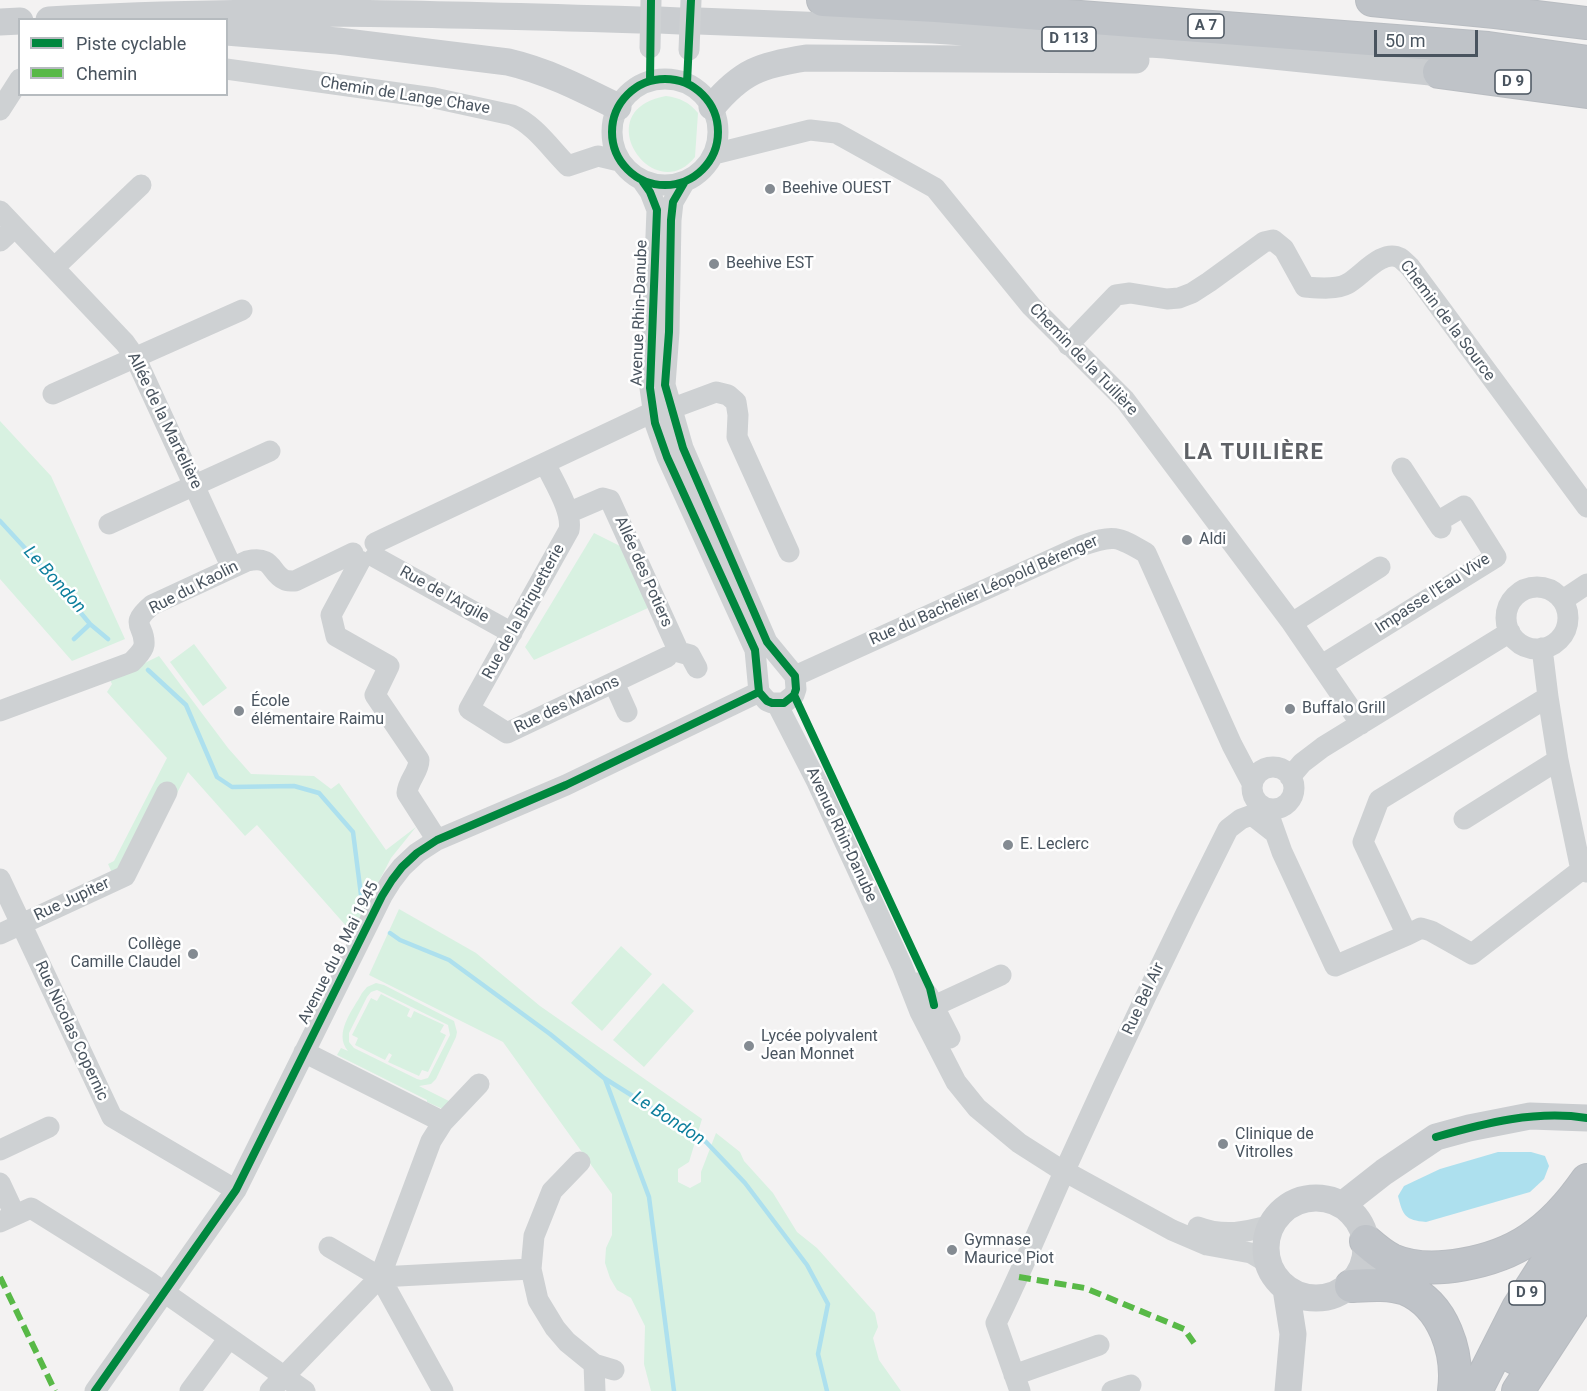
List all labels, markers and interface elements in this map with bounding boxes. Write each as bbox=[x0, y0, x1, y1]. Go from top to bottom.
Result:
road number: A 7 bbox=[1188, 14, 1224, 38]
legend bbox=[18, 18, 228, 96]
scale bar bbox=[1377, 18, 1480, 56]
road number: D 113 bbox=[1042, 27, 1096, 51]
text: 50 m bbox=[1385, 30, 1425, 51]
text: Piste cyclable bbox=[76, 33, 186, 54]
text: Chemin bbox=[76, 63, 137, 84]
road number: D 9 bbox=[1495, 70, 1531, 94]
street label: Chemin de Lange Chave bbox=[319, 73, 491, 119]
place label: Beehive OUEST bbox=[782, 179, 891, 199]
marker: Beehive OUEST bbox=[763, 182, 777, 196]
street label: Avenue Rhin-Danube bbox=[628, 239, 652, 387]
place label: Beehive EST bbox=[726, 254, 814, 274]
marker: Beehive EST bbox=[707, 257, 721, 271]
street label: Chemin de la Source bbox=[1395, 257, 1499, 385]
street label: Chemin de la Tuilière bbox=[1025, 300, 1141, 420]
street label: Allée de la Martelière bbox=[123, 350, 205, 492]
district label: LA TUILIÈRE bbox=[1184, 440, 1324, 466]
street label: Allée des Potiers bbox=[610, 514, 676, 630]
place label: Aldi bbox=[1199, 530, 1226, 550]
street label: Rue du Bachelier Léopold Bérenger bbox=[867, 532, 1101, 650]
marker: Aldi bbox=[1180, 533, 1194, 547]
street label: Rue de la Briquetterie bbox=[479, 541, 569, 683]
water label: Le Bondon bbox=[18, 542, 90, 618]
street label: Impasse l'Eau Vive bbox=[1372, 550, 1494, 638]
street label: Rue du Kaolin bbox=[146, 557, 242, 619]
street label: Rue de l'Argile bbox=[396, 563, 492, 627]
street label: Rue des Malons bbox=[511, 672, 623, 738]
place label: École élémentaire Raimu bbox=[251, 692, 384, 730]
place label: Buffalo Grill bbox=[1302, 699, 1386, 719]
marker: Buffalo Grill bbox=[1283, 702, 1297, 716]
marker: École élémentaire Raimu bbox=[232, 704, 246, 718]
street label: Avenue Rhin-Danube bbox=[801, 765, 881, 905]
place label: E. Leclerc bbox=[1020, 835, 1089, 855]
marker: E. Leclerc bbox=[1001, 838, 1015, 852]
street label: Rue Jupiter bbox=[31, 874, 113, 926]
street label: Avenue du 8 Mai 1945 bbox=[295, 878, 383, 1028]
place label: Collège Camille Claudel bbox=[71, 935, 181, 973]
marker: Collège Camille Claudel bbox=[186, 947, 200, 961]
street label: Rue Nicolas Copernic bbox=[30, 958, 112, 1104]
street label: Rue Bel Air bbox=[1119, 960, 1169, 1038]
place label: Lycée polyvalent Jean Monnet bbox=[761, 1027, 878, 1065]
marker: Lycée polyvalent Jean Monnet bbox=[742, 1039, 756, 1053]
water label: Le Bondon bbox=[627, 1087, 709, 1151]
place label: Clinique de Vitrolles bbox=[1235, 1125, 1314, 1163]
marker: Clinique de Vitrolles bbox=[1216, 1137, 1230, 1151]
place label: Gymnase Maurice Piot bbox=[964, 1231, 1054, 1269]
marker: Gymnase Maurice Piot bbox=[945, 1243, 959, 1257]
road number: D 9 bbox=[1509, 1281, 1545, 1305]

